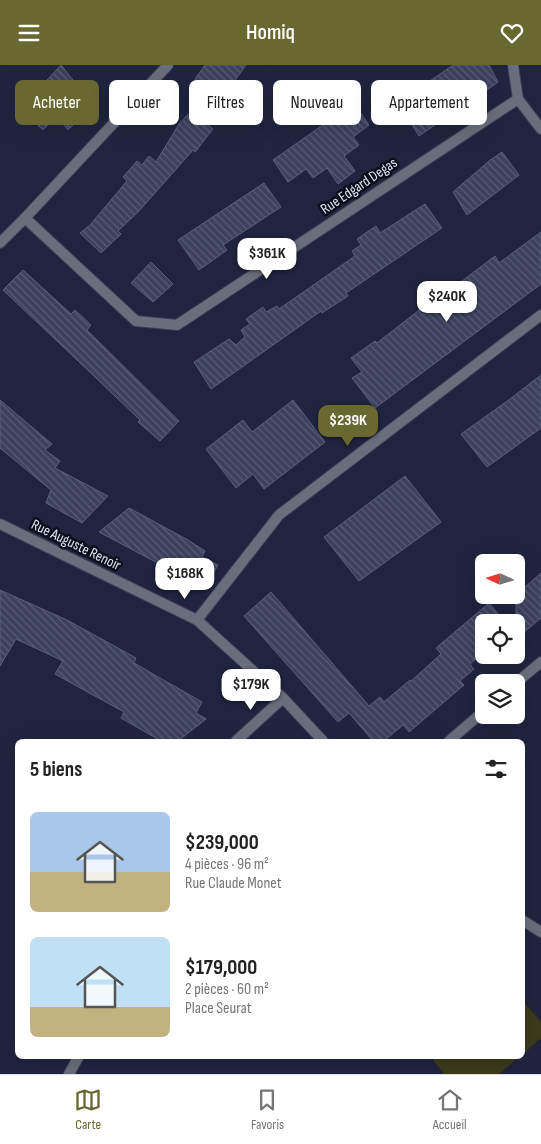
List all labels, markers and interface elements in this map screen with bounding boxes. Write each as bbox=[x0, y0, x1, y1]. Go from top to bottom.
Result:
icon: menu bbox=[15, 19, 43, 47]
text: Homiq bbox=[246, 19, 295, 46]
icon: heart bbox=[498, 19, 526, 47]
chip: Acheter bbox=[15, 80, 99, 125]
chip: Louer bbox=[109, 80, 179, 125]
chip: Filtres bbox=[189, 80, 263, 125]
chip: Nouveau bbox=[273, 80, 361, 125]
chip: Appartement bbox=[371, 80, 487, 125]
street label: Rue Edgard Degas bbox=[317, 153, 401, 219]
pin: $361K bbox=[232, 237, 302, 280]
text: $361K bbox=[248, 244, 286, 263]
pin: $240K bbox=[412, 281, 482, 323]
text: $240K bbox=[428, 287, 466, 306]
pin: $239K bbox=[313, 405, 383, 447]
text: $239K bbox=[329, 411, 367, 430]
street label: Rue Auguste Renoir bbox=[28, 515, 125, 575]
north arrow bbox=[475, 554, 525, 604]
map controls bbox=[475, 554, 525, 724]
pin: $168K bbox=[150, 557, 220, 600]
text: $168K bbox=[166, 564, 204, 583]
button: locate bbox=[475, 614, 525, 664]
pin: $179K bbox=[216, 669, 286, 711]
button: layers bbox=[475, 674, 525, 724]
text: $179K bbox=[233, 675, 269, 694]
icon: filters bbox=[482, 755, 510, 783]
text: 5 biens bbox=[30, 757, 82, 782]
text: $239,000 bbox=[185, 830, 259, 855]
icon: home bbox=[70, 832, 130, 892]
text: 4 pièces · 96 m² bbox=[185, 855, 269, 874]
text: Rue Claude Monet bbox=[185, 874, 282, 893]
text: $179,000 bbox=[185, 955, 257, 980]
icon: home bbox=[70, 957, 130, 1017]
text: 2 pièces · 60 m² bbox=[185, 980, 269, 999]
text: Place Seurat bbox=[185, 999, 252, 1018]
tab: Carte bbox=[74, 1086, 102, 1133]
tab: Favoris bbox=[251, 1086, 284, 1133]
tab: Accueil bbox=[433, 1086, 467, 1133]

